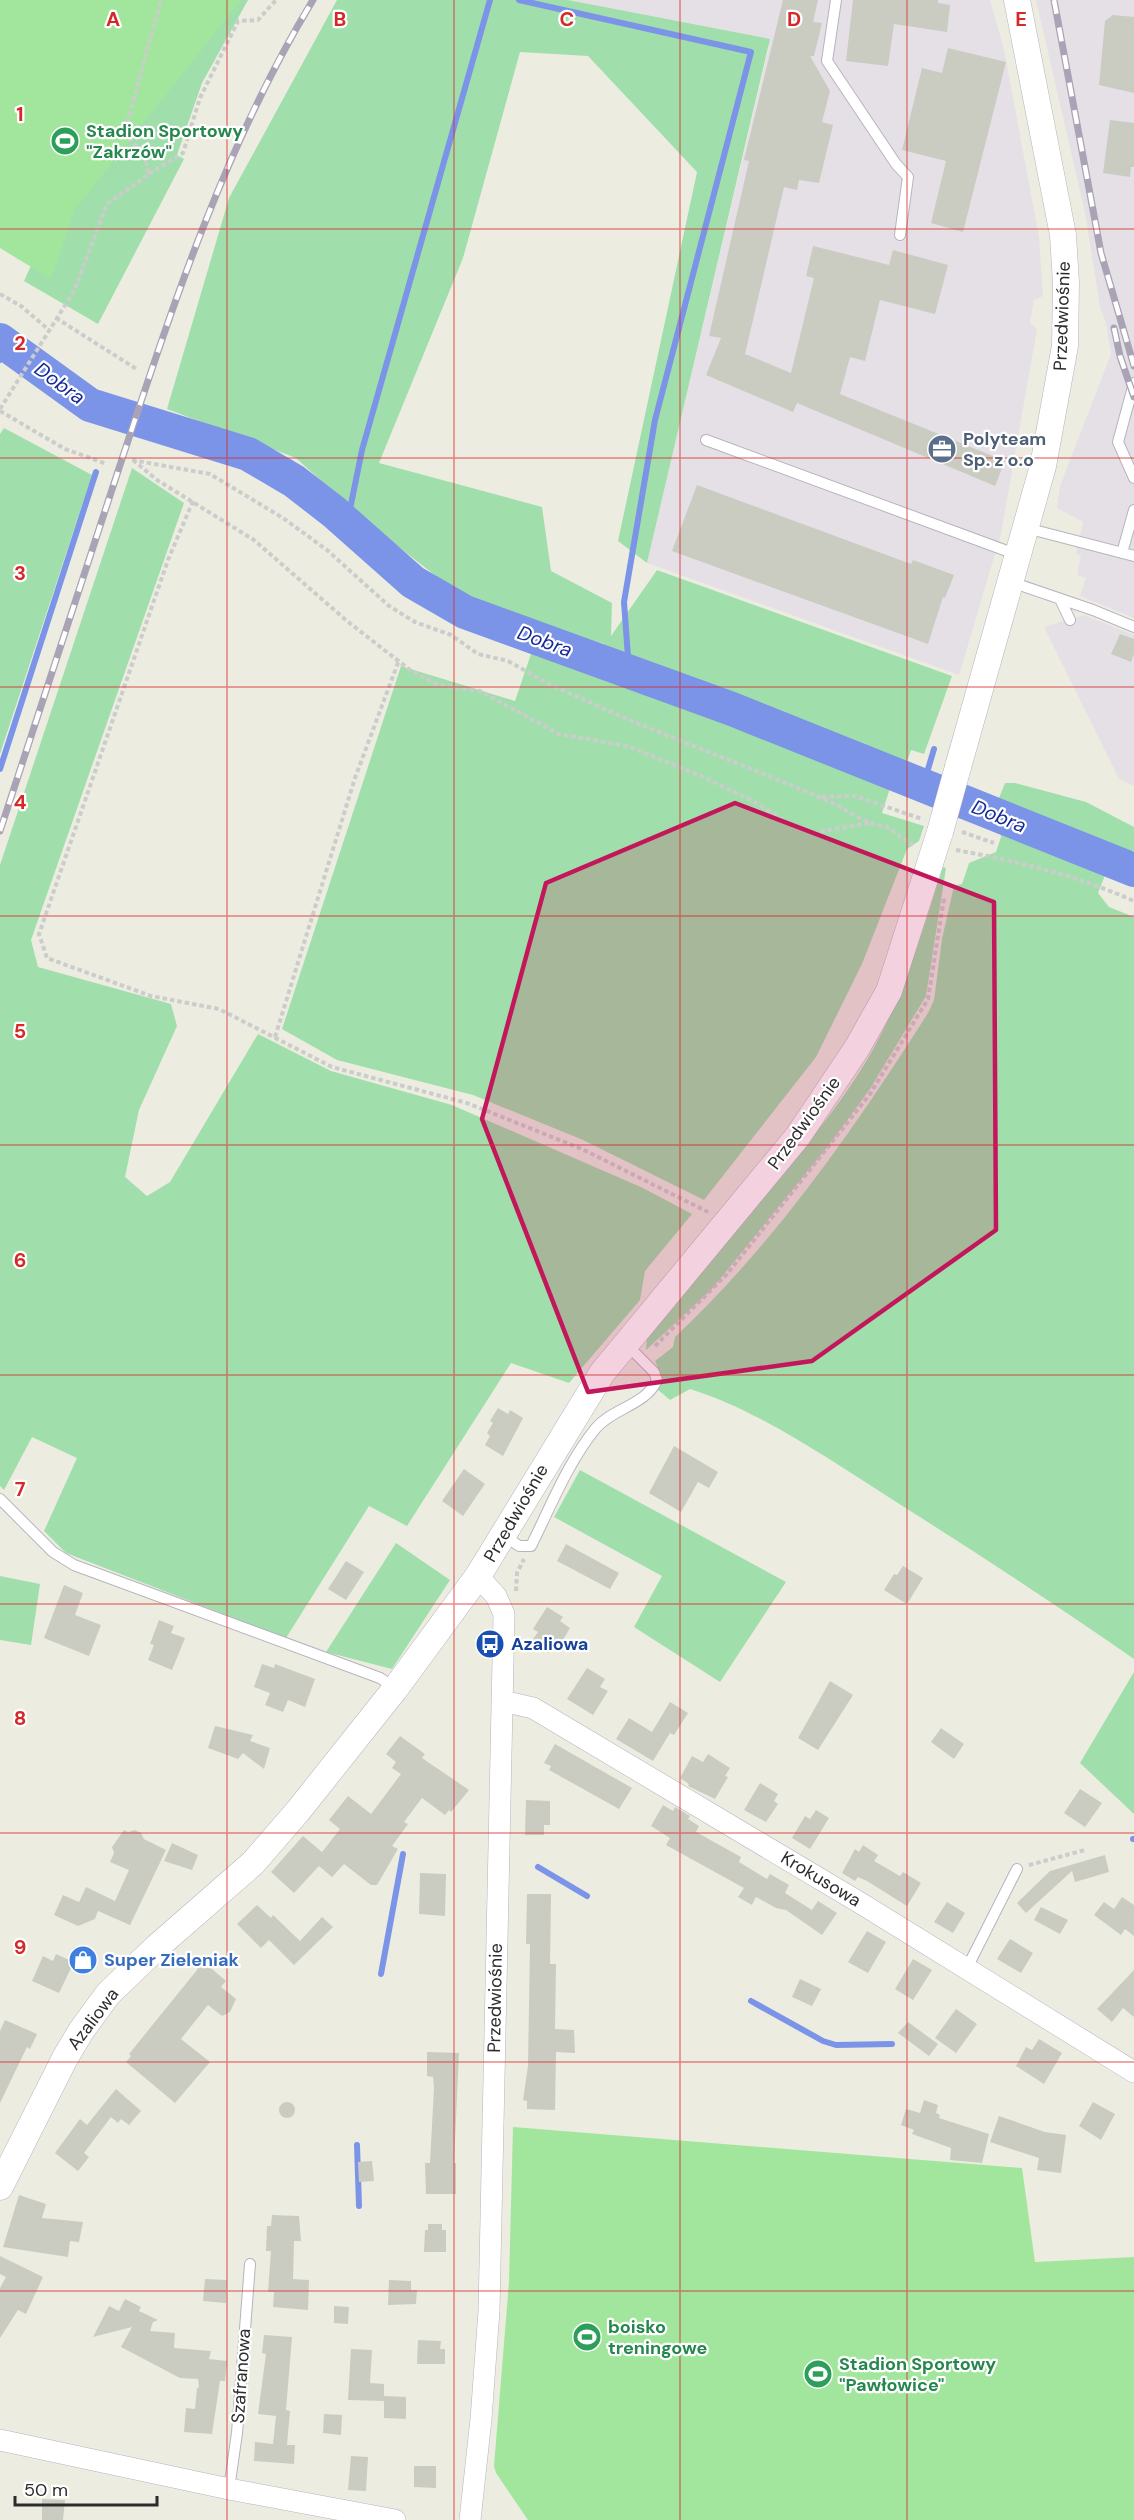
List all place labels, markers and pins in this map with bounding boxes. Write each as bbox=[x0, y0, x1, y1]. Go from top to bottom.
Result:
place label: Stadion Sportowy "Zakrzów" bbox=[86, 119, 243, 164]
sports icon: Stadion Sportowy "Zakrzów" bbox=[49, 125, 81, 157]
place label: Polyteam Sp. z o.o bbox=[963, 427, 1046, 472]
office icon: Polyteam Sp. z o.o bbox=[926, 433, 958, 465]
bus stop icon: Azaliowa bbox=[474, 1628, 506, 1660]
place label: Azaliowa bbox=[511, 1632, 588, 1656]
shop icon: Super Zieleniak bbox=[67, 1944, 99, 1976]
place label: Super Zieleniak bbox=[104, 1948, 240, 1972]
place label: boisko treningowe bbox=[608, 2315, 707, 2360]
sports icon: boisko treningowe bbox=[571, 2321, 603, 2353]
place label: Stadion Sportowy "Pawłowice" bbox=[839, 2352, 996, 2397]
sports icon: Stadion Sportowy "Pawłowice" bbox=[802, 2358, 834, 2390]

